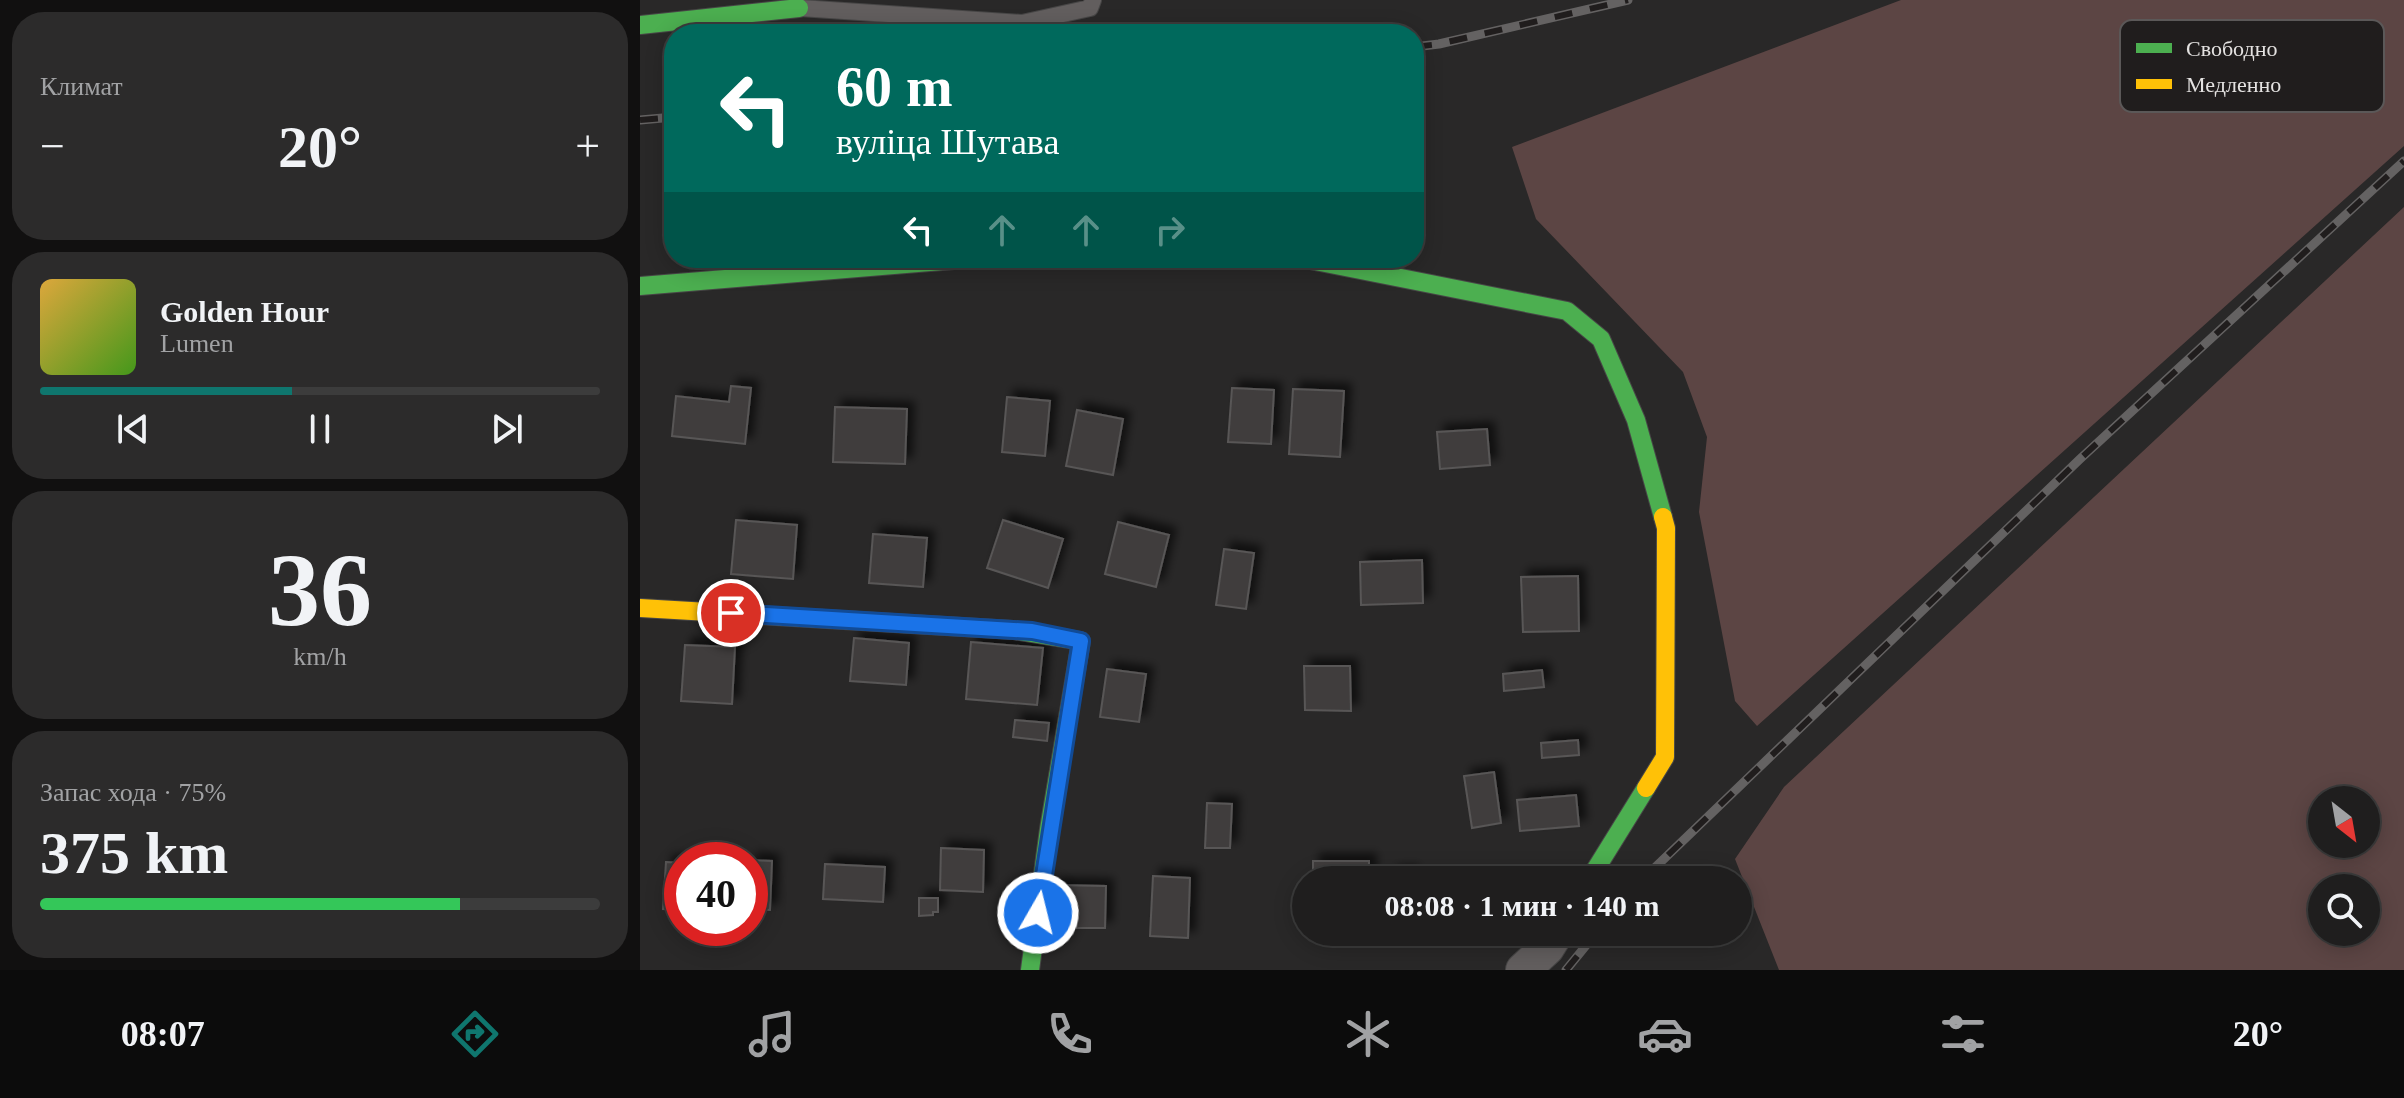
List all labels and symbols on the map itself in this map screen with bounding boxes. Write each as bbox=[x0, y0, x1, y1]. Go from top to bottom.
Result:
legend bbox=[2120, 20, 2384, 112]
text: Свободно bbox=[2186, 36, 2277, 61]
text: Медленно bbox=[2186, 72, 2281, 97]
pin bbox=[697, 579, 765, 647]
north arrow bbox=[2308, 786, 2380, 858]
speed limit sign: 40 bbox=[664, 842, 768, 946]
position arrow bbox=[996, 871, 1080, 955]

